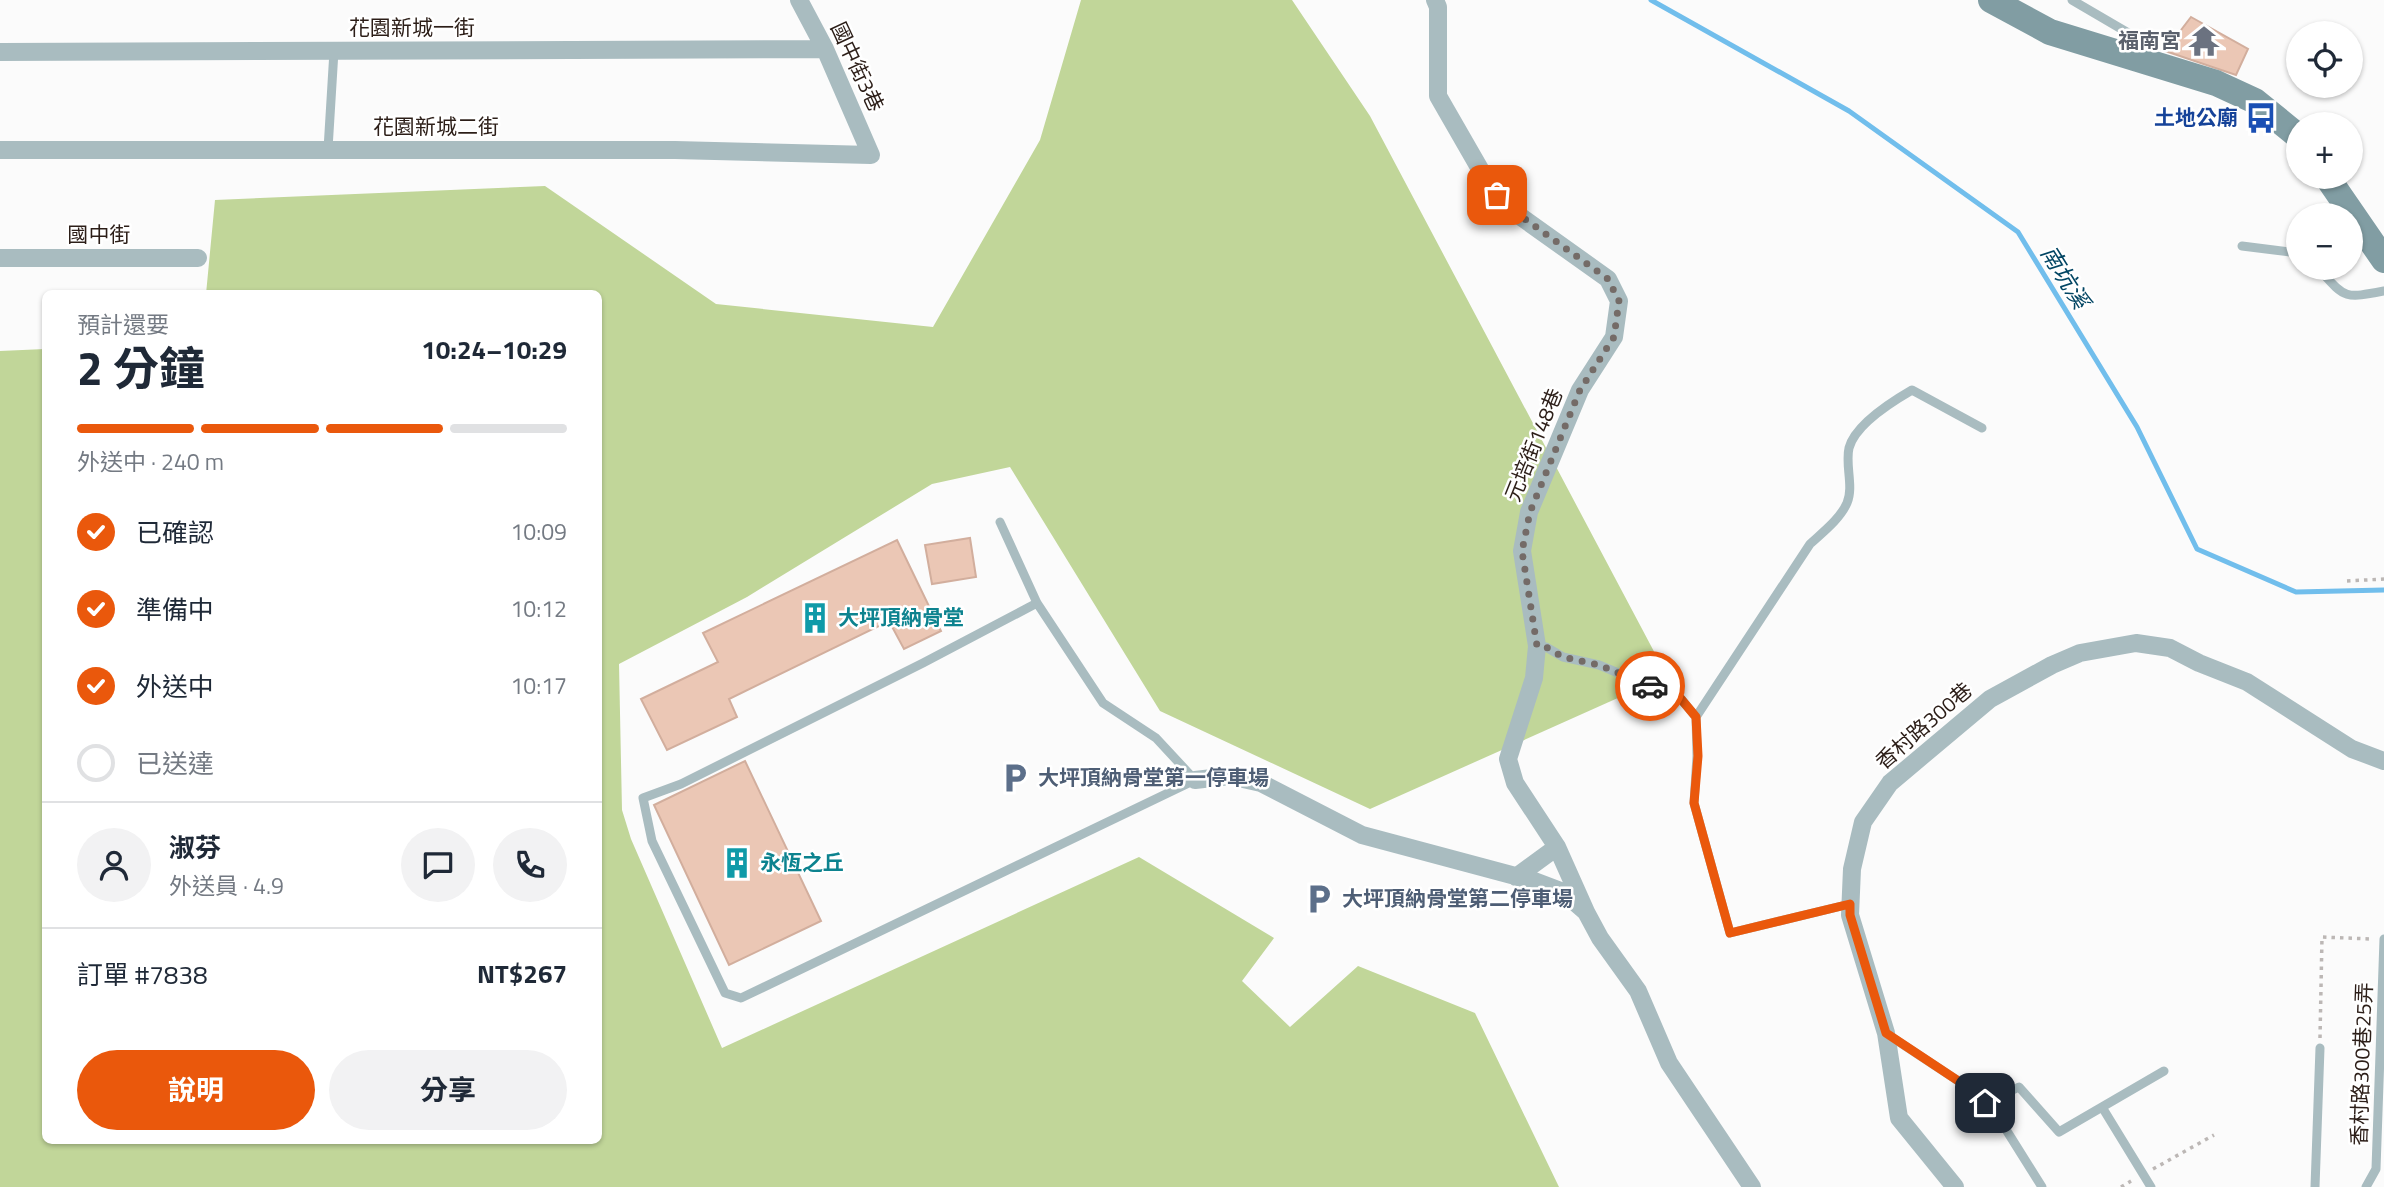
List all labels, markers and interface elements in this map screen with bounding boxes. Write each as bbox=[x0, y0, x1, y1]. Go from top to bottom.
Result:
street label: 花園新城一街 bbox=[349, 11, 475, 43]
street label: 國中街3巷 bbox=[823, 16, 893, 117]
map controls bbox=[2286, 21, 2363, 280]
button: locate bbox=[2286, 21, 2363, 98]
place label: 福南宮 bbox=[2118, 24, 2181, 56]
temple icon: 福南宮 bbox=[2187, 24, 2221, 58]
place label: 土地公廟 bbox=[2154, 101, 2238, 133]
bus stop icon: 土地公廟 bbox=[2244, 101, 2278, 135]
street label: 花園新城二街 bbox=[373, 110, 499, 142]
button: + bbox=[2286, 112, 2363, 189]
pin bbox=[1467, 165, 1527, 225]
icon: bag bbox=[1478, 176, 1516, 214]
button: − bbox=[2286, 203, 2363, 280]
street label: 國中街 bbox=[68, 218, 131, 250]
water label: 南坑溪 bbox=[2032, 238, 2100, 318]
text: 預計還要 bbox=[77, 307, 169, 342]
text: 10:24–10:29 bbox=[421, 330, 567, 369]
text: 2 分鐘 bbox=[77, 333, 205, 403]
street label: 元培街148巷 bbox=[1496, 383, 1570, 506]
text: 外送中 · 240 m bbox=[77, 444, 224, 479]
icon: check bbox=[77, 513, 115, 551]
text: 已確認 bbox=[136, 513, 214, 552]
text: 10:09 bbox=[510, 514, 567, 549]
icon: check bbox=[77, 590, 115, 628]
text: 準備中 bbox=[136, 590, 214, 629]
text: 10:12 bbox=[510, 591, 567, 626]
building icon: 大坪頂納骨堂 bbox=[798, 601, 832, 635]
place label: 大坪頂納骨堂 bbox=[838, 601, 964, 633]
courier bbox=[1615, 651, 1685, 721]
icon: check bbox=[77, 667, 115, 705]
text: 外送中 bbox=[136, 667, 214, 706]
icon: car bbox=[1631, 667, 1669, 705]
text: 10:17 bbox=[510, 668, 567, 703]
street label: 香村路300巷 bbox=[1868, 674, 1979, 776]
text: 已送達 bbox=[136, 744, 214, 783]
parking icon: 大坪頂納骨堂第一停車場 bbox=[998, 761, 1032, 795]
place label: 大坪頂納骨堂第一停車場 bbox=[1038, 761, 1269, 793]
button: person bbox=[77, 828, 151, 902]
text: 淑芬 bbox=[169, 828, 221, 867]
button: chat bbox=[401, 828, 475, 902]
button: phone bbox=[493, 828, 567, 902]
building icon: 永恆之丘 bbox=[720, 846, 754, 880]
place label: 永恆之丘 bbox=[760, 846, 844, 878]
text: 外送員 · 4.9 bbox=[169, 868, 284, 903]
parking icon: 大坪頂納骨堂第二停車場 bbox=[1302, 882, 1336, 916]
place label: 大坪頂納骨堂第二停車場 bbox=[1342, 882, 1573, 914]
text: NT$267 bbox=[477, 954, 567, 993]
text: 訂單 #7838 bbox=[77, 955, 208, 994]
street label: 香村路300巷25弄 bbox=[2342, 982, 2380, 1146]
button: 說明 bbox=[77, 1050, 315, 1130]
button: 分享 bbox=[329, 1050, 567, 1130]
pin bbox=[1955, 1073, 2015, 1133]
icon: home bbox=[1966, 1084, 2004, 1122]

